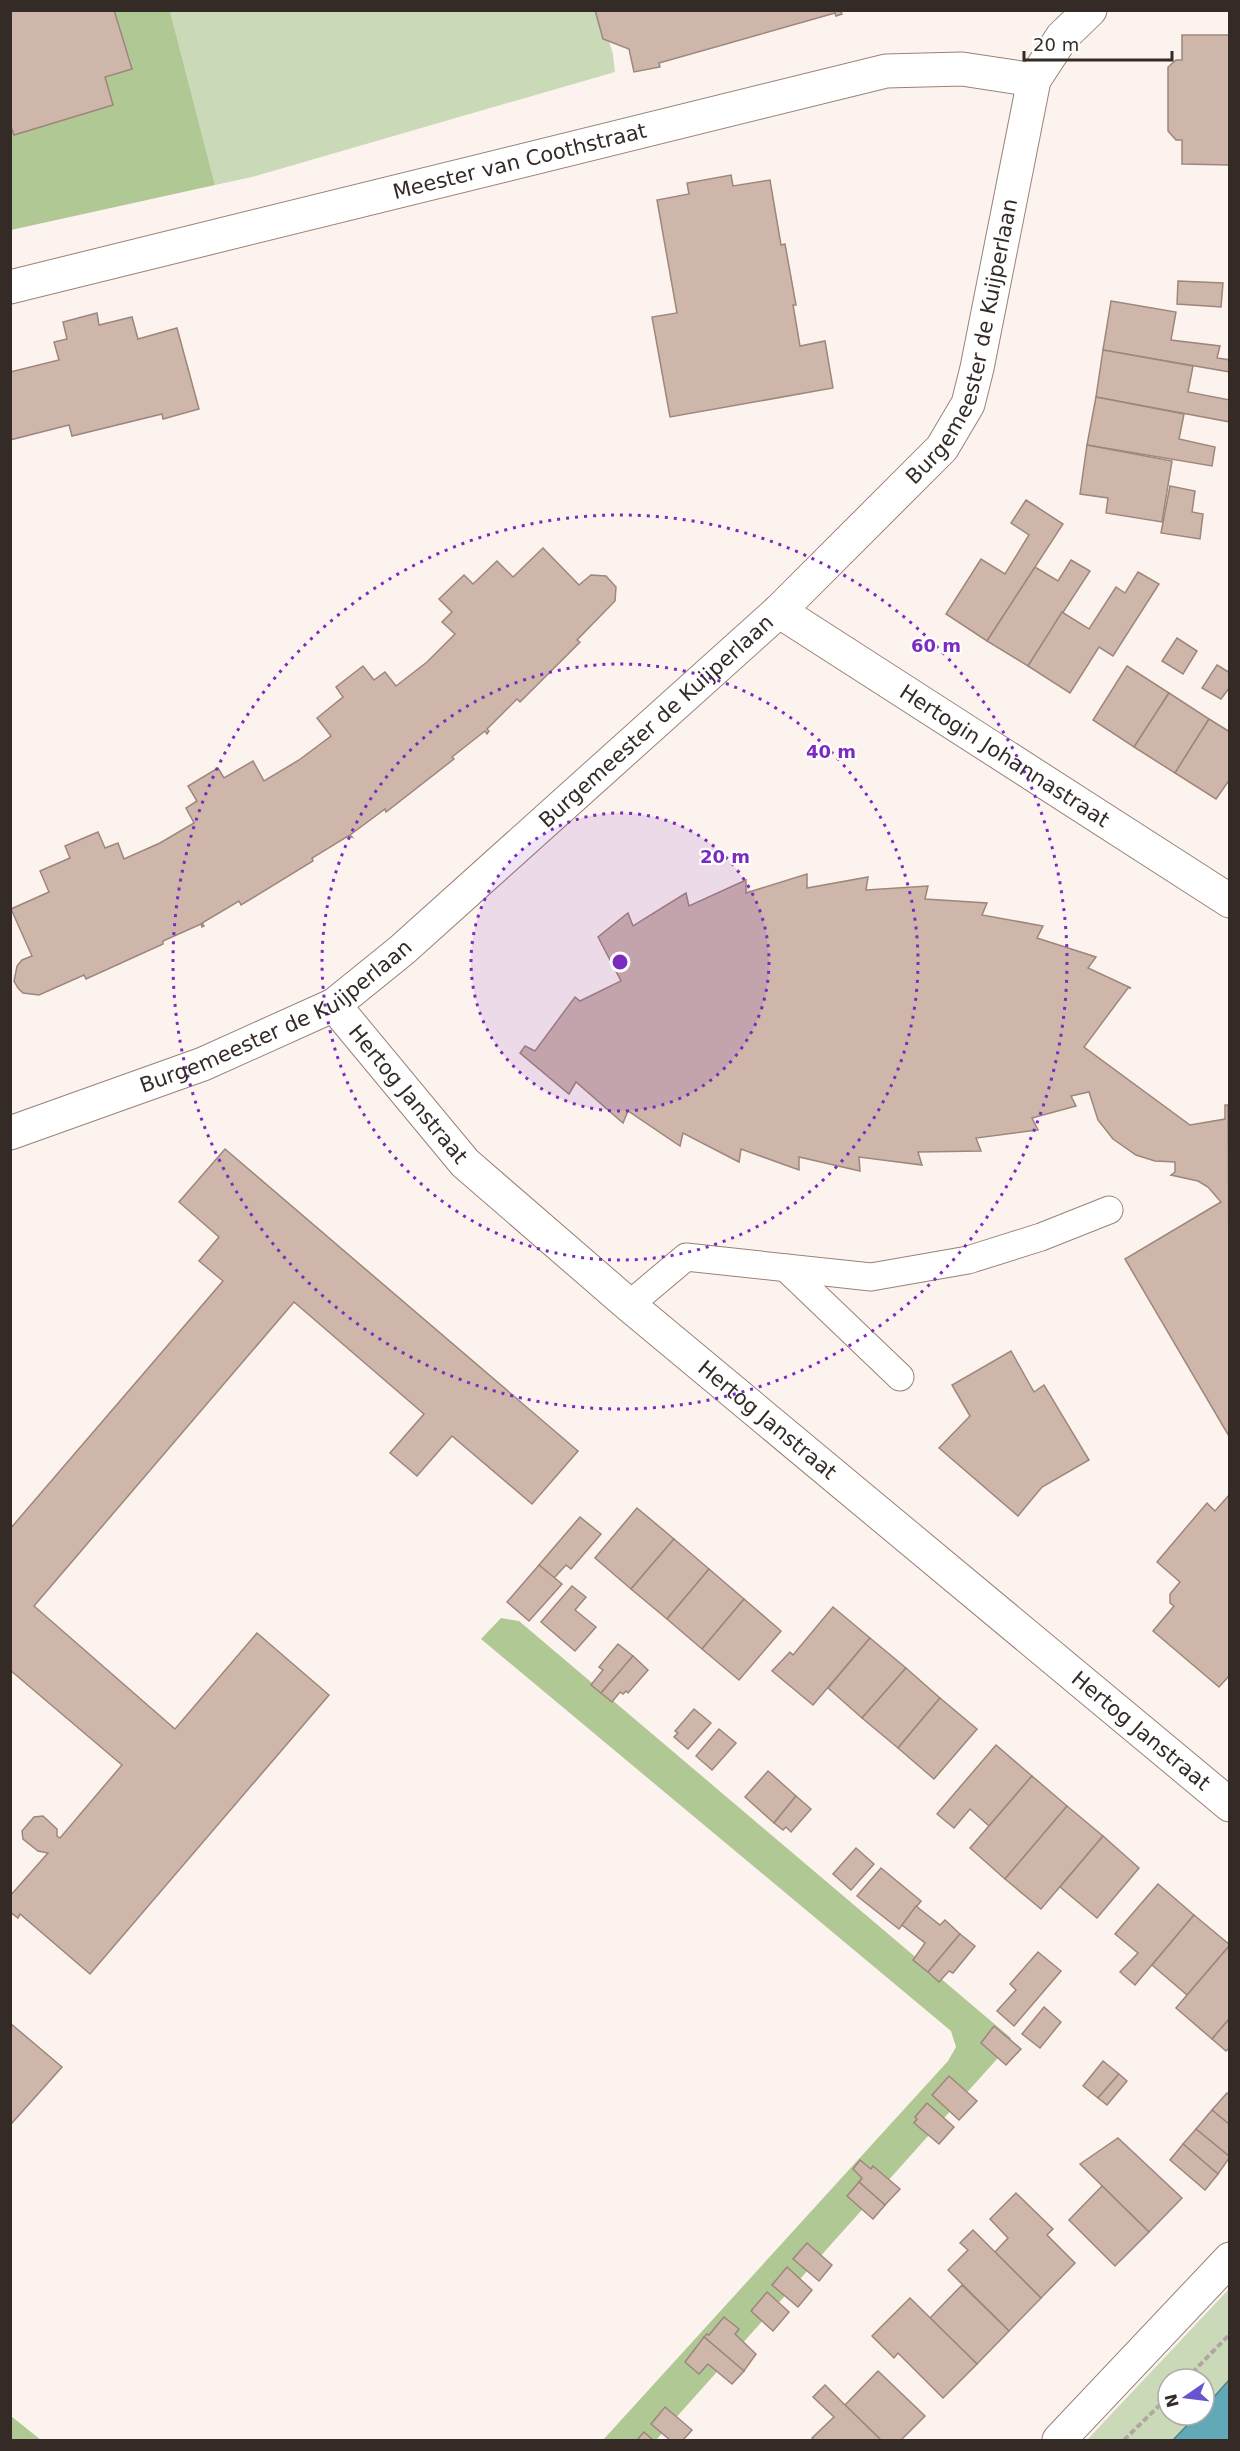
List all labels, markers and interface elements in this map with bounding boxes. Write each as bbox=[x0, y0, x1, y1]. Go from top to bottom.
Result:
scale bar bbox=[1024, 24, 1172, 62]
text: 20 m bbox=[1033, 34, 1079, 55]
street label: Meester van Coothstraat bbox=[390, 118, 649, 204]
street label: Burgemeester de Kuijperlaan bbox=[901, 197, 1022, 489]
street label: Burgemeester de Kuijperlaan bbox=[534, 610, 778, 833]
text: 60 m bbox=[911, 635, 961, 656]
street label: Hertogin Johannastraat bbox=[895, 680, 1114, 832]
text: 40 m bbox=[806, 741, 856, 762]
text: 20 m bbox=[700, 846, 750, 867]
street label: Burgemeester de Kuijperlaan bbox=[137, 935, 417, 1098]
centre of rings bbox=[610, 952, 630, 972]
street label: Hertog Janstraat bbox=[344, 1020, 472, 1168]
street label: Hertog Janstraat bbox=[693, 1356, 841, 1484]
street label: Hertog Janstraat bbox=[1067, 1666, 1215, 1795]
north arrow bbox=[1156, 2367, 1216, 2427]
text: N bbox=[1161, 2392, 1183, 2409]

